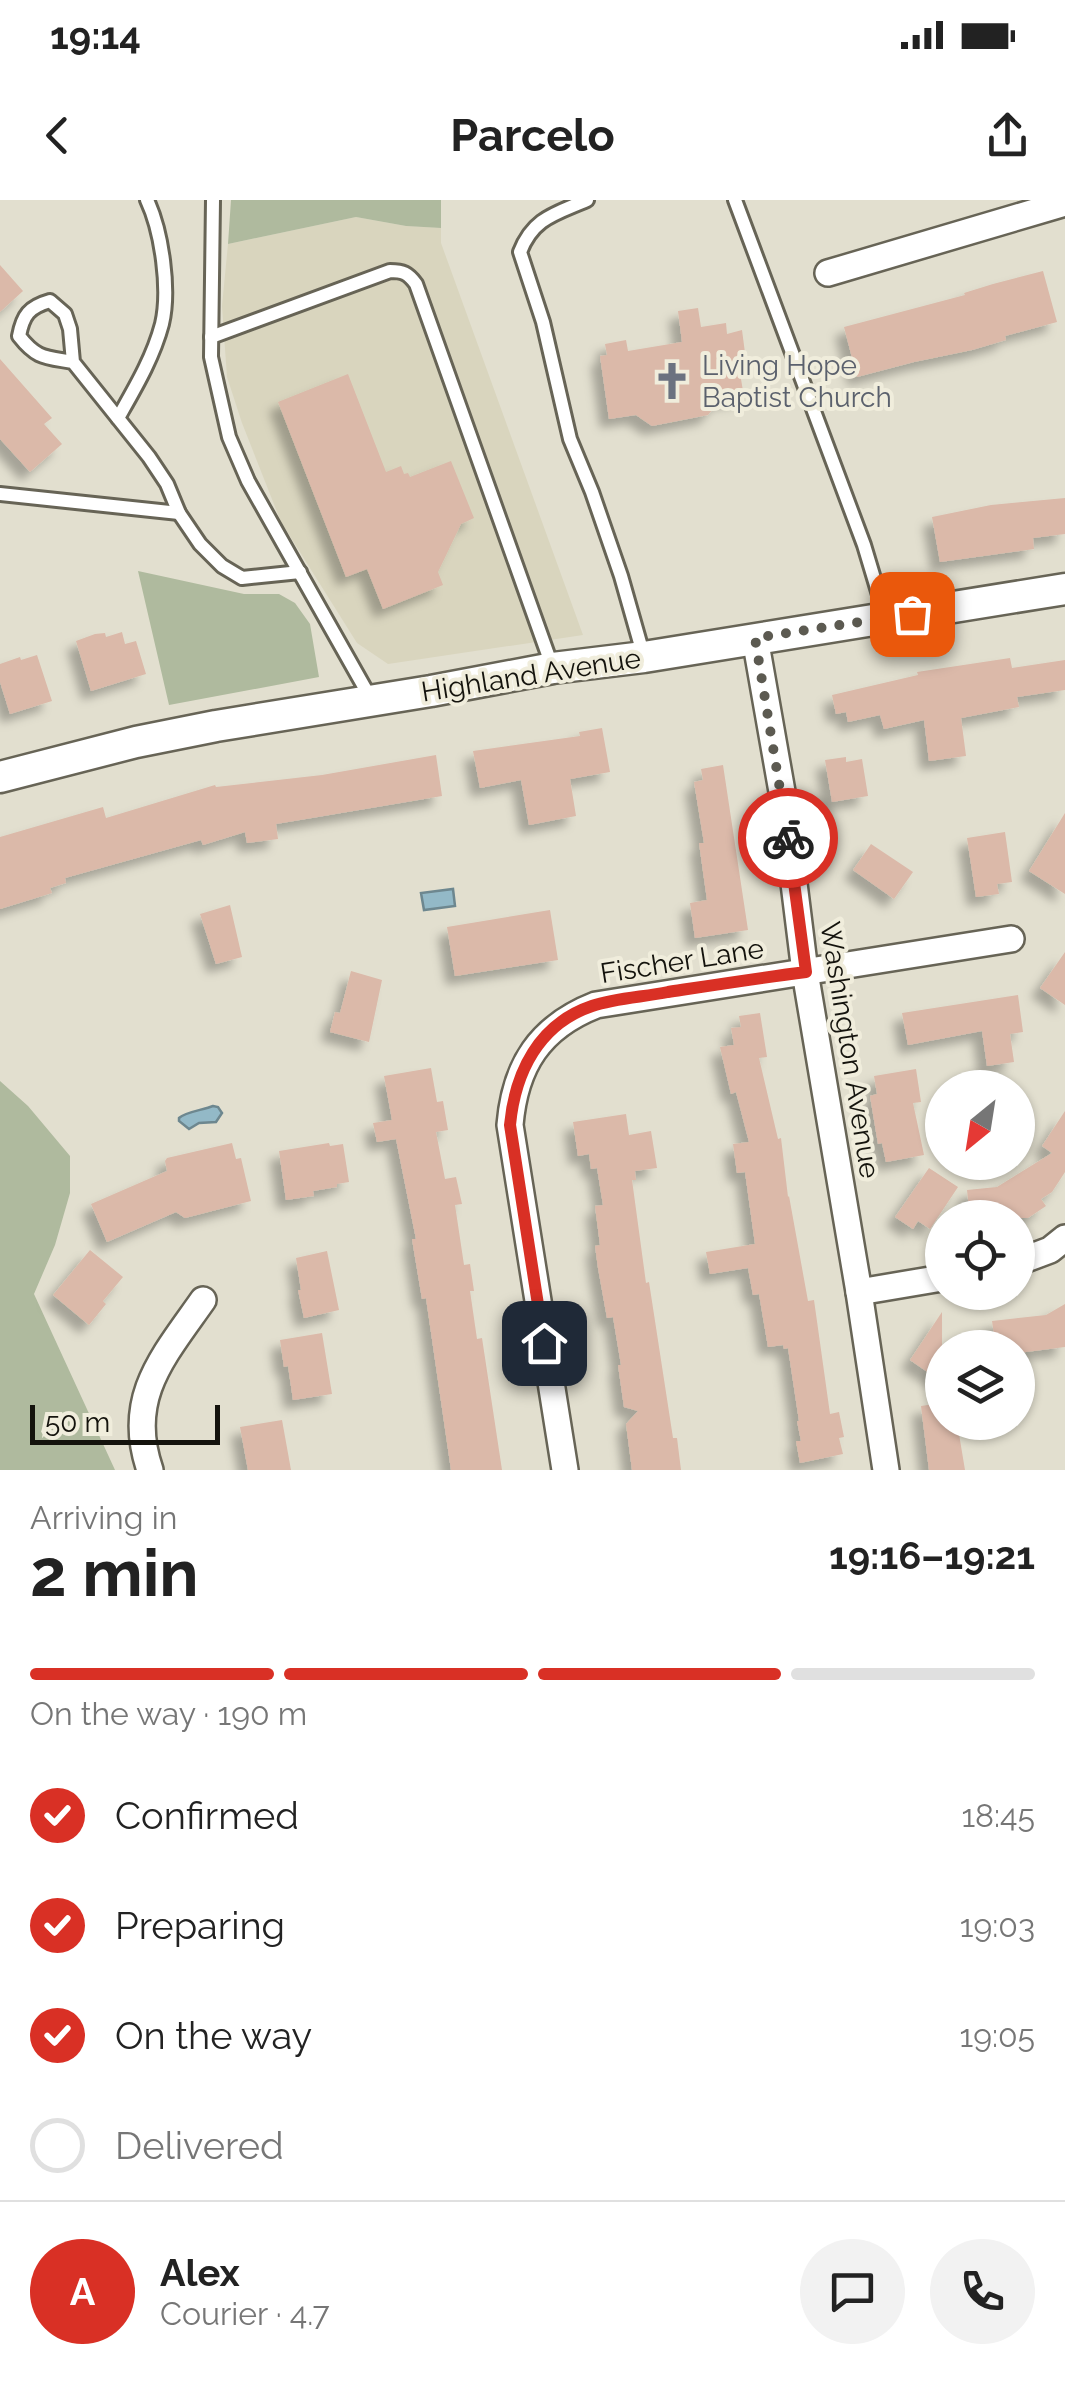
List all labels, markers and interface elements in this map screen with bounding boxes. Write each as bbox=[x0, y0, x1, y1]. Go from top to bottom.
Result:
text: 19:14 bbox=[50, 13, 141, 58]
icon: back bbox=[30, 108, 85, 163]
icon: share bbox=[980, 108, 1035, 163]
text: Parcelo bbox=[450, 109, 615, 162]
place label: Living Hope Baptist Church bbox=[702, 349, 892, 414]
church icon: Living Hope Baptist Church bbox=[651, 360, 693, 402]
pin bbox=[870, 572, 955, 657]
icon: bag bbox=[885, 587, 940, 642]
street label: Highland Avenue bbox=[419, 641, 643, 709]
courier bbox=[738, 788, 838, 888]
icon: bike bbox=[761, 811, 816, 866]
street label: Washington Avenue bbox=[813, 919, 887, 1181]
street label: Fischer Lane bbox=[598, 932, 766, 990]
north arrow bbox=[925, 1070, 1035, 1180]
map controls bbox=[925, 1070, 1035, 1440]
button: locate bbox=[925, 1200, 1035, 1310]
pin bbox=[502, 1301, 587, 1386]
icon: home bbox=[517, 1316, 572, 1371]
button: layers bbox=[925, 1330, 1035, 1440]
scale bar bbox=[30, 1400, 220, 1444]
text: 50 m bbox=[45, 1406, 110, 1439]
text: Arriving in bbox=[30, 1499, 177, 1536]
text: 19:16–19:21 bbox=[829, 1533, 1035, 1578]
text: 2 min bbox=[30, 1535, 199, 1611]
text: On the way · 190 m bbox=[30, 1695, 307, 1732]
icon: check bbox=[30, 1788, 85, 1843]
text: Confirmed bbox=[115, 1793, 299, 1838]
text: 18:45 bbox=[961, 1797, 1035, 1834]
icon: check bbox=[30, 1898, 85, 1953]
text: Preparing bbox=[115, 1903, 285, 1948]
text: 19:03 bbox=[960, 1907, 1035, 1944]
icon: check bbox=[30, 2008, 85, 2063]
text: On the way bbox=[115, 2013, 312, 2058]
text: 19:05 bbox=[960, 2017, 1035, 2054]
text: Delivered bbox=[115, 2123, 284, 2168]
button: chat bbox=[800, 2239, 905, 2344]
button: phone bbox=[930, 2239, 1035, 2344]
text: Alex bbox=[160, 2250, 240, 2295]
text: A bbox=[70, 2269, 95, 2314]
text: Courier · 4.7 bbox=[160, 2295, 330, 2332]

